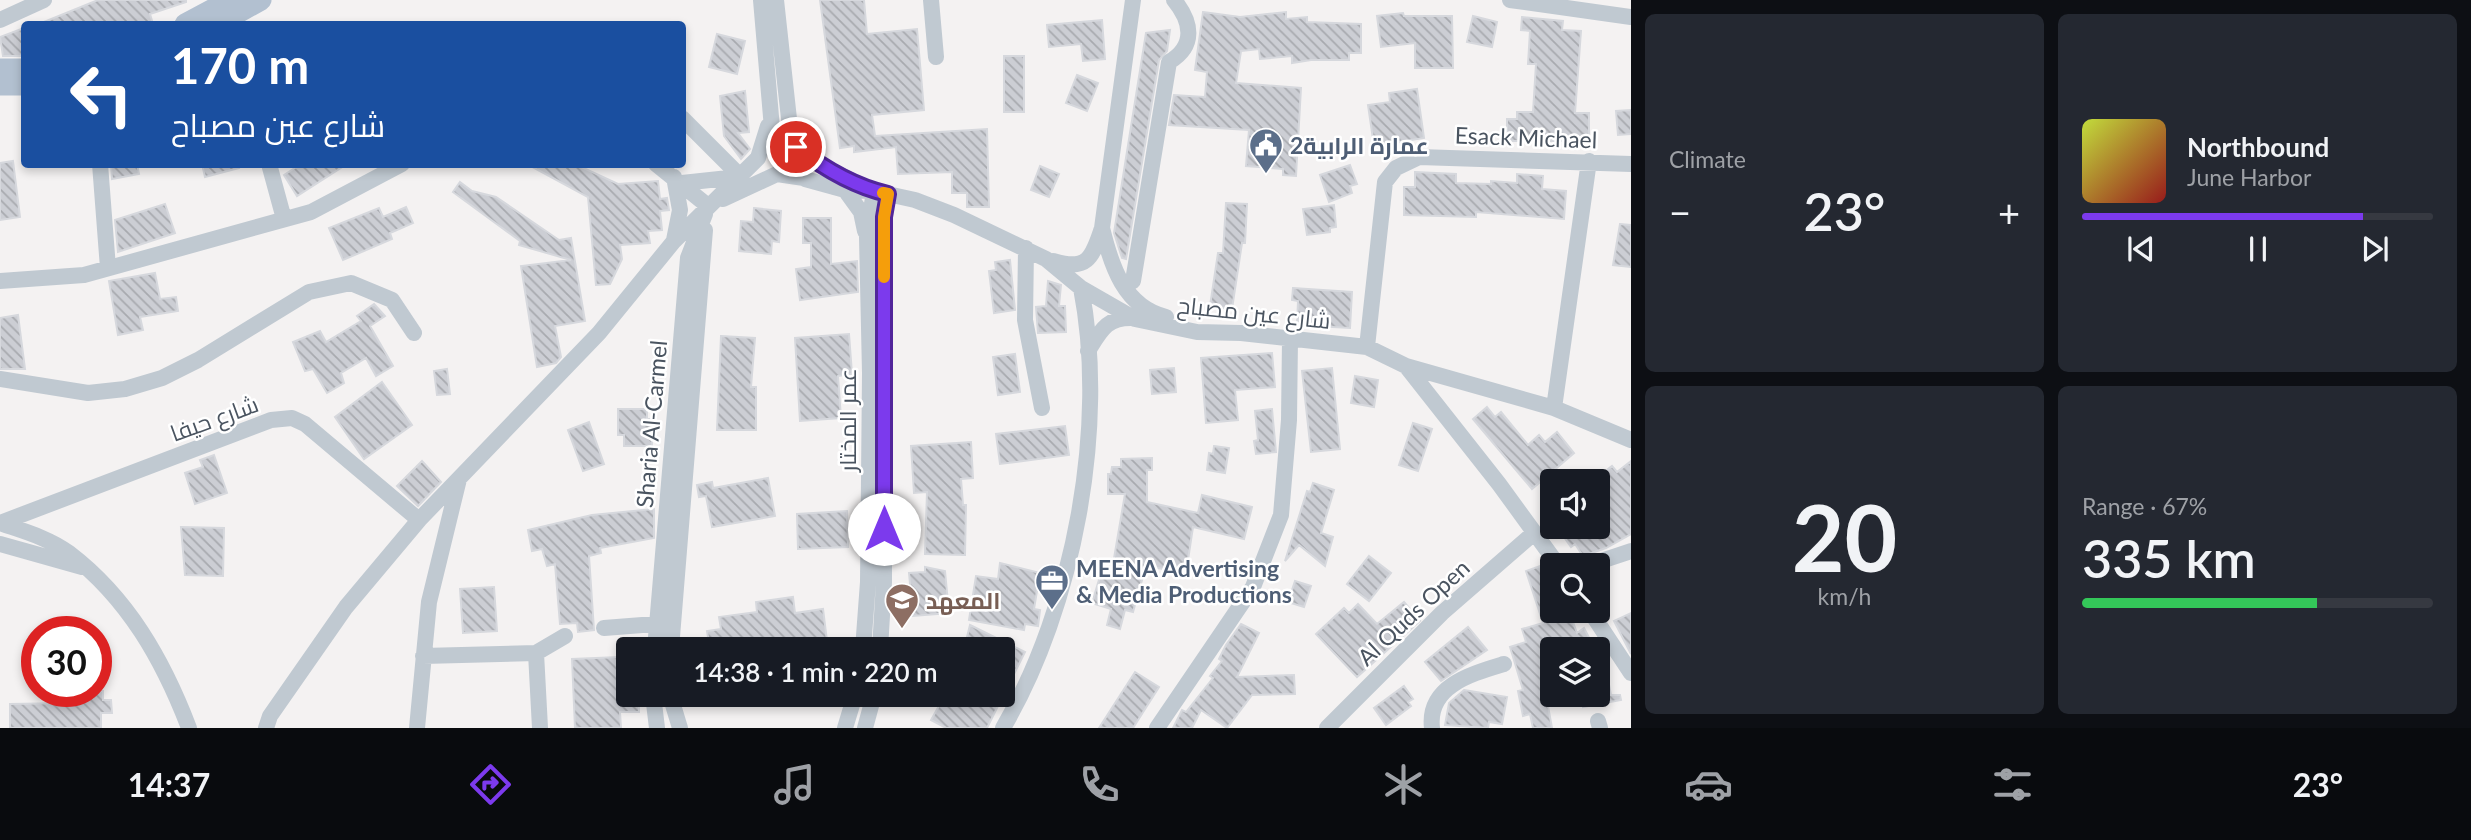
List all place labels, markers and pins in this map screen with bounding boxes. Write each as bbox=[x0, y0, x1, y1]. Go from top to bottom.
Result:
pin bbox=[766, 117, 826, 177]
public building icon: عمارة الرابية2 bbox=[1247, 126, 1285, 175]
place label: عمارة الرابية2 bbox=[1290, 131, 1429, 160]
place label: MEENA Advertising & Media Productions bbox=[1076, 554, 1292, 608]
office icon: MEENA Advertising & Media Productions bbox=[1033, 562, 1071, 611]
school or university icon: المعهد bbox=[883, 581, 921, 630]
place label: المعهد bbox=[926, 586, 1000, 615]

